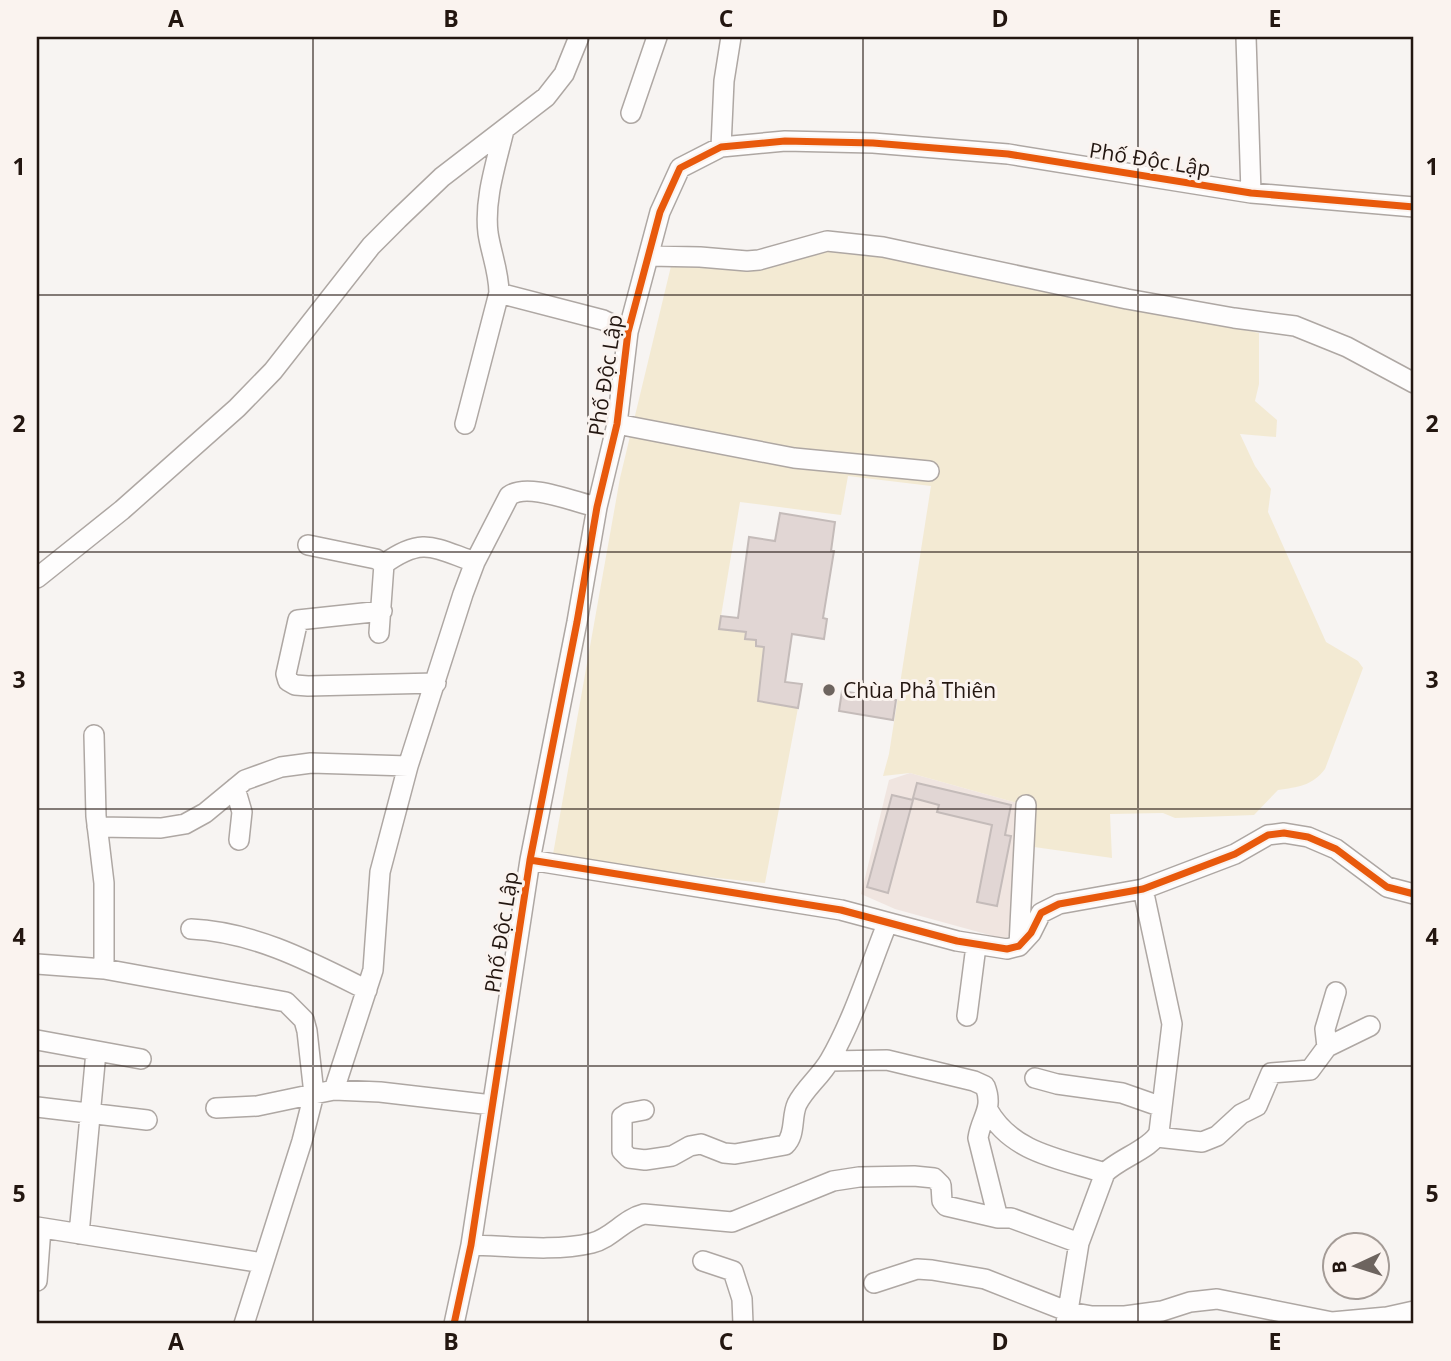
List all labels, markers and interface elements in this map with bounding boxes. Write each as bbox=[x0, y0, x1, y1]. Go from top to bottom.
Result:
text: A bbox=[168, 2, 184, 34]
text: B bbox=[443, 2, 459, 34]
text: C bbox=[719, 2, 733, 34]
text: D bbox=[991, 2, 1009, 34]
text: E bbox=[1269, 2, 1281, 34]
street label: Phố Độc Lập bbox=[1087, 136, 1213, 182]
text: 1 bbox=[12, 150, 26, 182]
text: 1 bbox=[1425, 150, 1439, 182]
street label: Phố Độc Lập bbox=[582, 312, 628, 438]
text: 2 bbox=[12, 407, 26, 439]
text: 2 bbox=[1425, 407, 1439, 439]
text: 3 bbox=[12, 663, 26, 695]
text: 3 bbox=[1425, 663, 1439, 695]
place label: Chùa Phả Thiên bbox=[843, 676, 996, 704]
marker: Chùa Phả Thiên bbox=[821, 682, 837, 698]
street label: Phố Độc Lập bbox=[478, 869, 524, 995]
text: 4 bbox=[12, 920, 26, 952]
text: 4 bbox=[1425, 920, 1439, 952]
text: 5 bbox=[12, 1177, 26, 1209]
text: 5 bbox=[1425, 1177, 1439, 1209]
north arrow bbox=[1322, 1232, 1392, 1302]
text: B bbox=[1326, 1260, 1352, 1274]
text: A bbox=[168, 1325, 184, 1357]
text: B bbox=[443, 1325, 459, 1357]
text: C bbox=[719, 1325, 733, 1357]
text: D bbox=[991, 1325, 1009, 1357]
text: E bbox=[1269, 1325, 1281, 1357]

